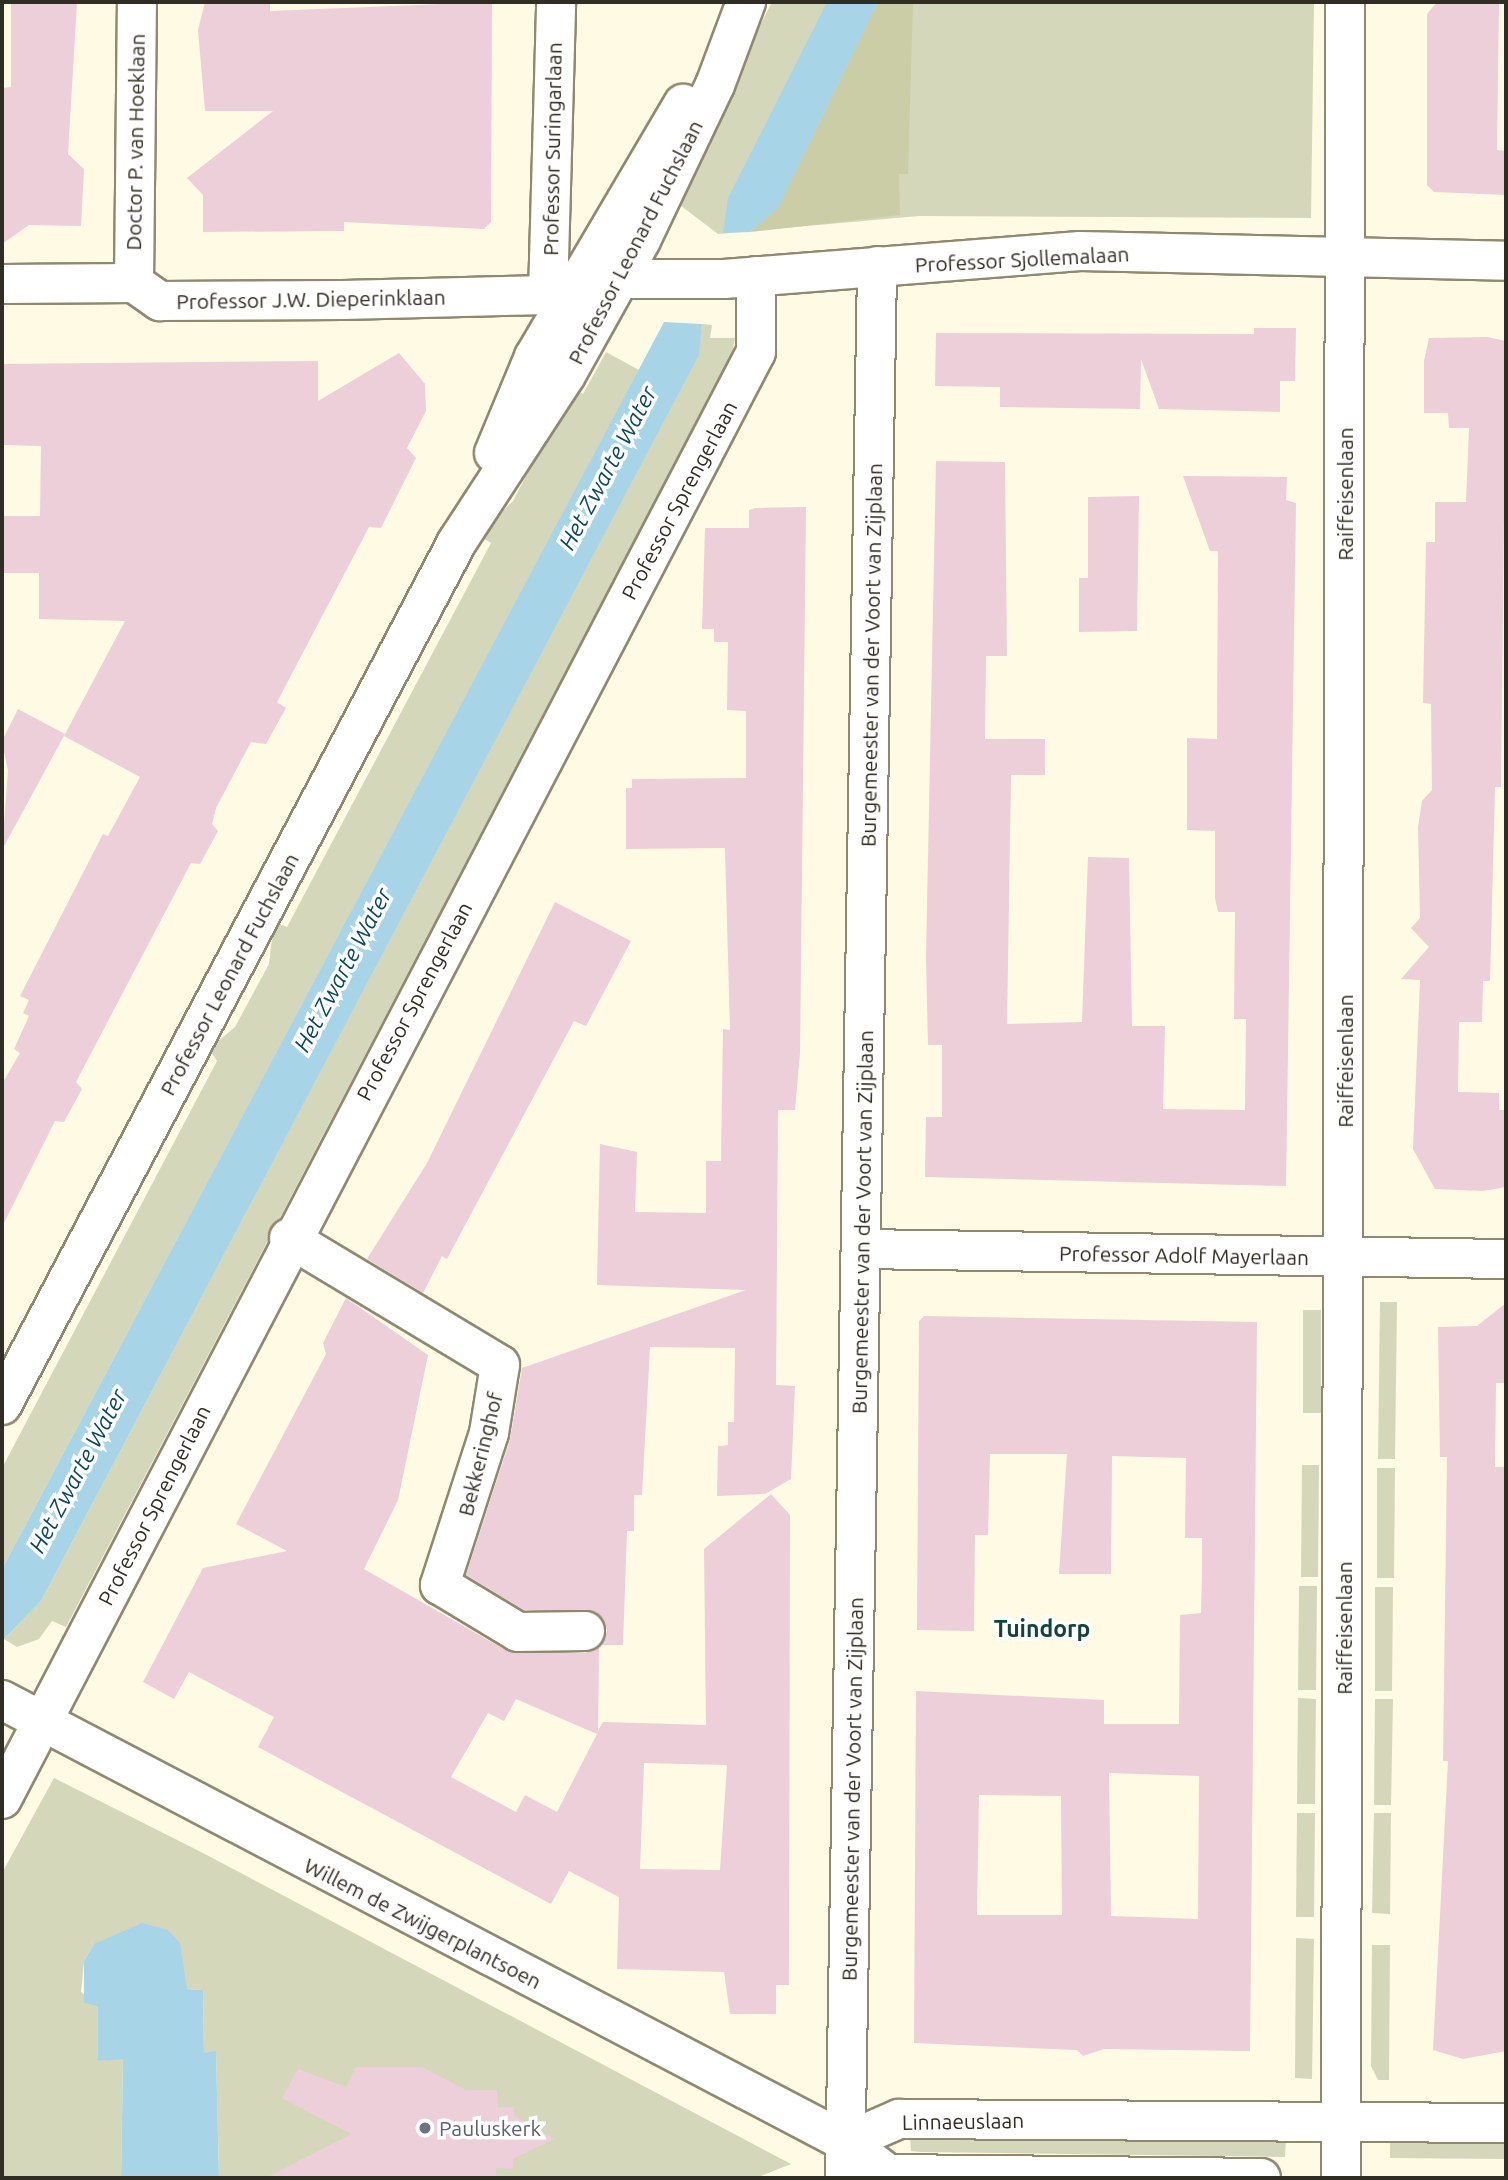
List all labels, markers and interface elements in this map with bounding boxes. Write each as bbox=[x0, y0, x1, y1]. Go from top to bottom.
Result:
street label: Doctor P. van Hoeklaan bbox=[121, 33, 149, 251]
street label: Professor Suringarlaan bbox=[538, 42, 566, 256]
street label: Professor Leonard Fuchslaan bbox=[562, 116, 708, 368]
street label: Professor Sjollemalaan bbox=[914, 241, 1130, 277]
street label: Professor J.W. Dieperinklaan bbox=[176, 284, 446, 314]
water label: Het Zwarte Water bbox=[553, 381, 663, 555]
street label: Professor Sprengerlaan bbox=[616, 396, 742, 604]
street label: Raiffeisenlaan bbox=[1332, 427, 1358, 561]
street label: Burgemeester van der Voort van Zijplaan bbox=[855, 463, 887, 847]
street label: Professor Leonard Fuchslaan bbox=[154, 849, 304, 1099]
water label: Het Zwarte Water bbox=[288, 883, 398, 1057]
street label: Professor Sprengerlaan bbox=[351, 897, 477, 1105]
street label: Raiffeisenlaan bbox=[1332, 994, 1358, 1128]
street label: Burgemeester van der Voort van Zijplaan bbox=[846, 1030, 878, 1414]
street label: Professor Adolf Mayerlaan bbox=[1059, 1240, 1309, 1270]
water label: Het Zwarte Water bbox=[23, 1384, 133, 1558]
street label: Bekkeringhof bbox=[452, 1389, 508, 1519]
street label: Professor Sprengerlaan bbox=[93, 1401, 215, 1609]
street label: Raiffeisenlaan bbox=[1331, 1561, 1357, 1695]
street label: Burgemeester van der Voort van Zijplaan bbox=[836, 1597, 868, 1981]
district label: Tuindorp bbox=[994, 1615, 1090, 1643]
street label: Willem de Zwijgerplantsoen bbox=[300, 1852, 546, 1994]
street label: Linnaeuslaan bbox=[902, 2107, 1024, 2135]
place label: Pauluskerk bbox=[439, 2115, 541, 2141]
marker: Pauluskerk bbox=[417, 2120, 433, 2136]

